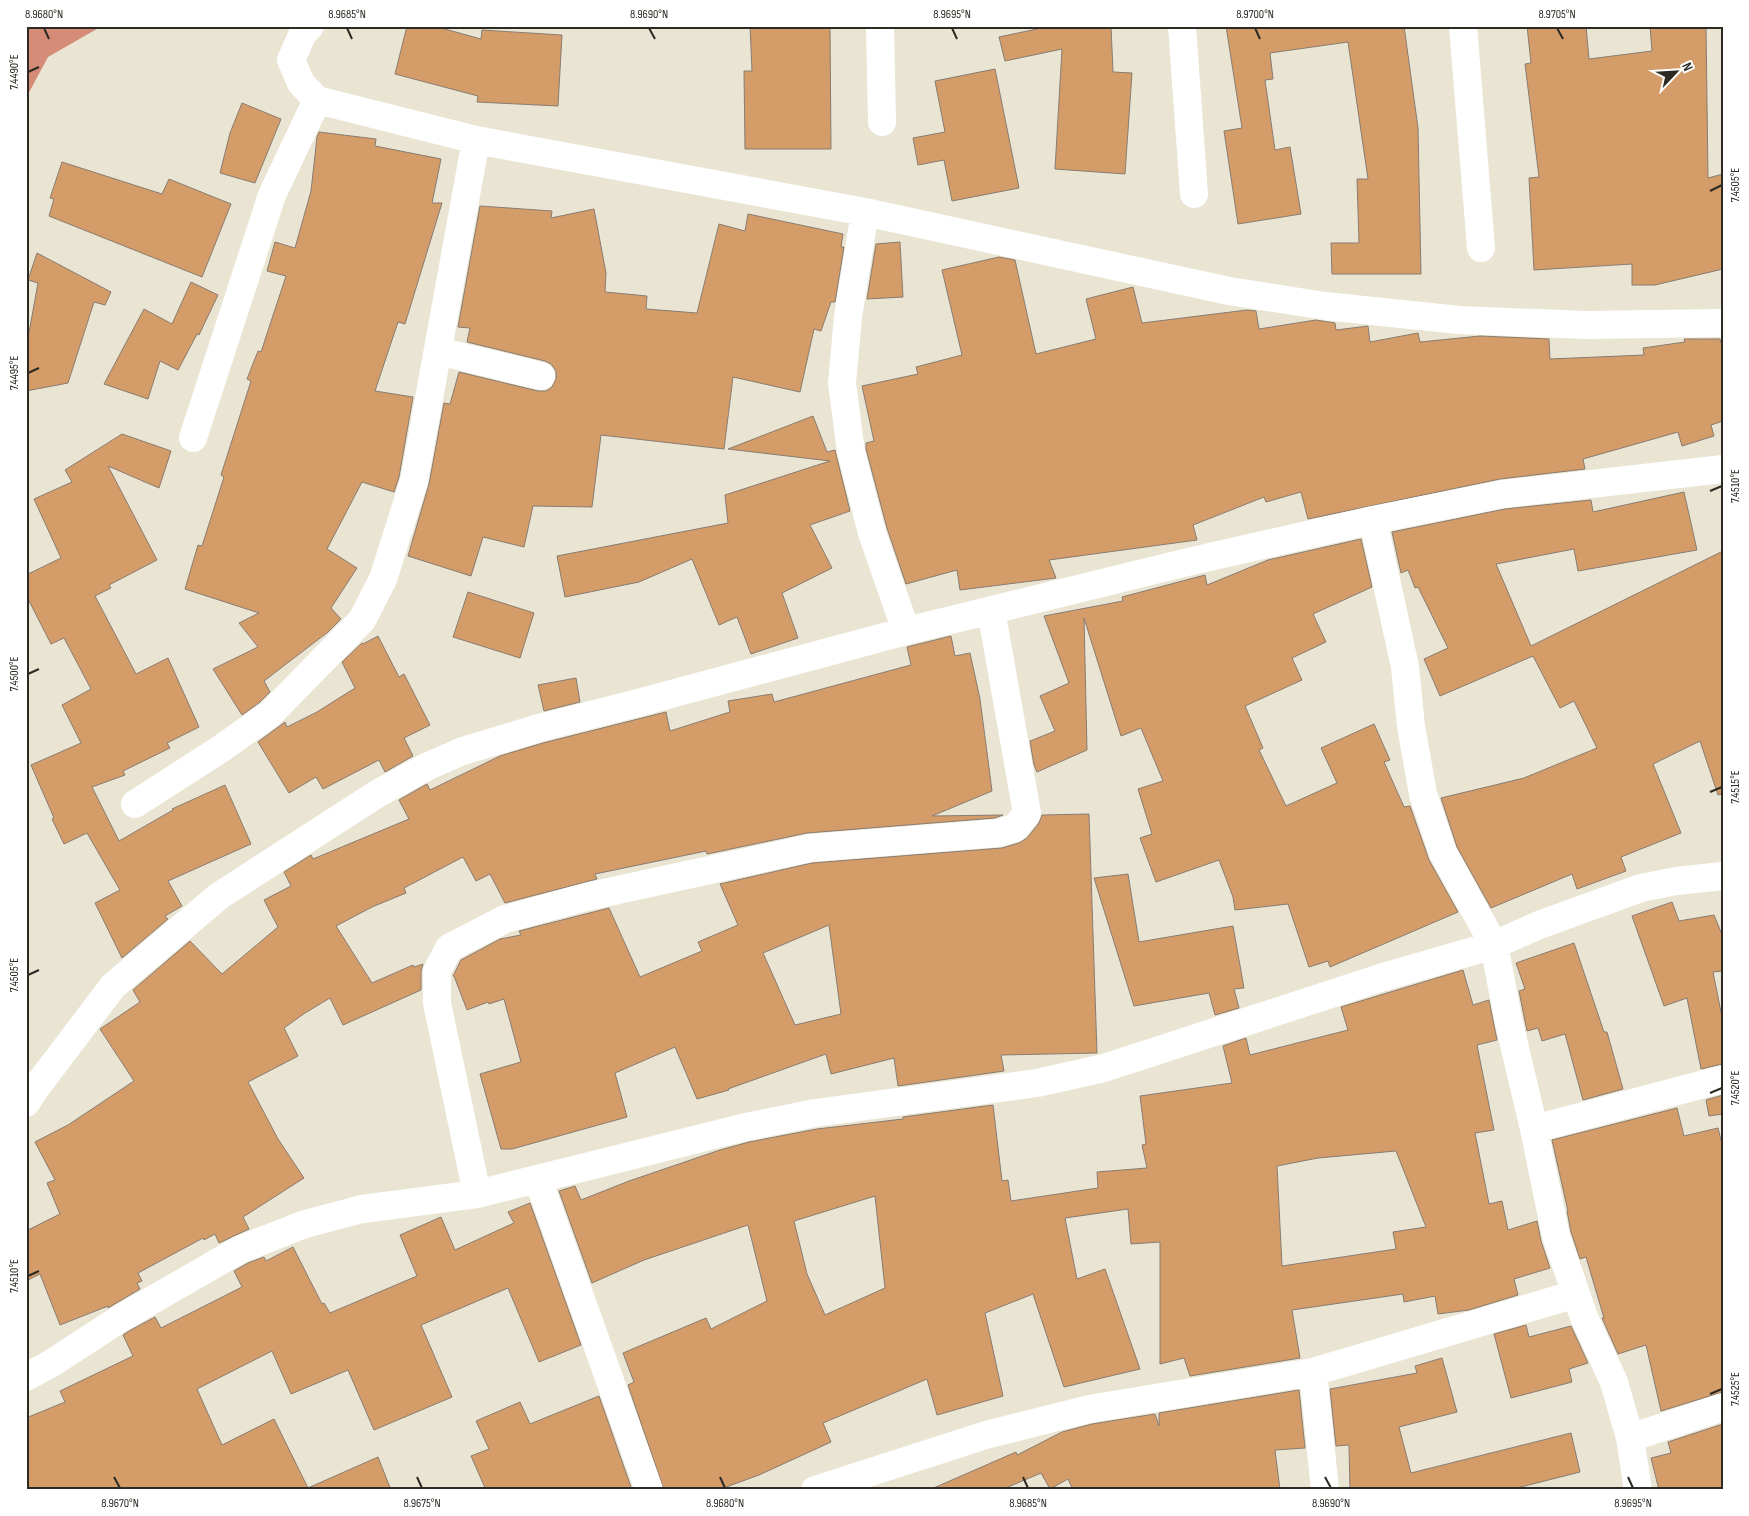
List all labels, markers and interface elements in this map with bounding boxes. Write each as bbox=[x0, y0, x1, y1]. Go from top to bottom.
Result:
text: 8.9680°N bbox=[25, 7, 63, 22]
text: 8.9685°N bbox=[328, 7, 366, 22]
text: 8.9690°N bbox=[630, 7, 668, 22]
text: 8.9695°N bbox=[933, 7, 971, 22]
text: 8.9700°N bbox=[1236, 7, 1274, 22]
text: 8.9705°N bbox=[1538, 7, 1576, 22]
north arrow bbox=[1652, 48, 1702, 98]
text: 7.4490°E bbox=[7, 54, 22, 90]
text: N bbox=[1678, 60, 1697, 74]
text: 7.4505°E bbox=[1728, 168, 1743, 202]
text: 7.4495°E bbox=[7, 356, 22, 390]
text: 7.4510°E bbox=[1728, 469, 1743, 503]
text: 7.4500°E bbox=[7, 656, 22, 692]
text: 7.4515°E bbox=[1728, 770, 1743, 804]
text: 7.4505°E bbox=[7, 958, 22, 992]
text: 7.4520°E bbox=[1728, 1071, 1743, 1105]
text: 7.4510°E bbox=[7, 1259, 22, 1293]
text: 7.4525°E bbox=[1728, 1372, 1743, 1406]
text: 8.9670°N bbox=[101, 1496, 139, 1511]
text: 8.9675°N bbox=[403, 1496, 441, 1511]
text: 8.9680°N bbox=[706, 1496, 744, 1511]
text: 8.9685°N bbox=[1009, 1496, 1047, 1511]
text: 8.9690°N bbox=[1312, 1496, 1350, 1511]
text: 8.9695°N bbox=[1614, 1496, 1652, 1511]

